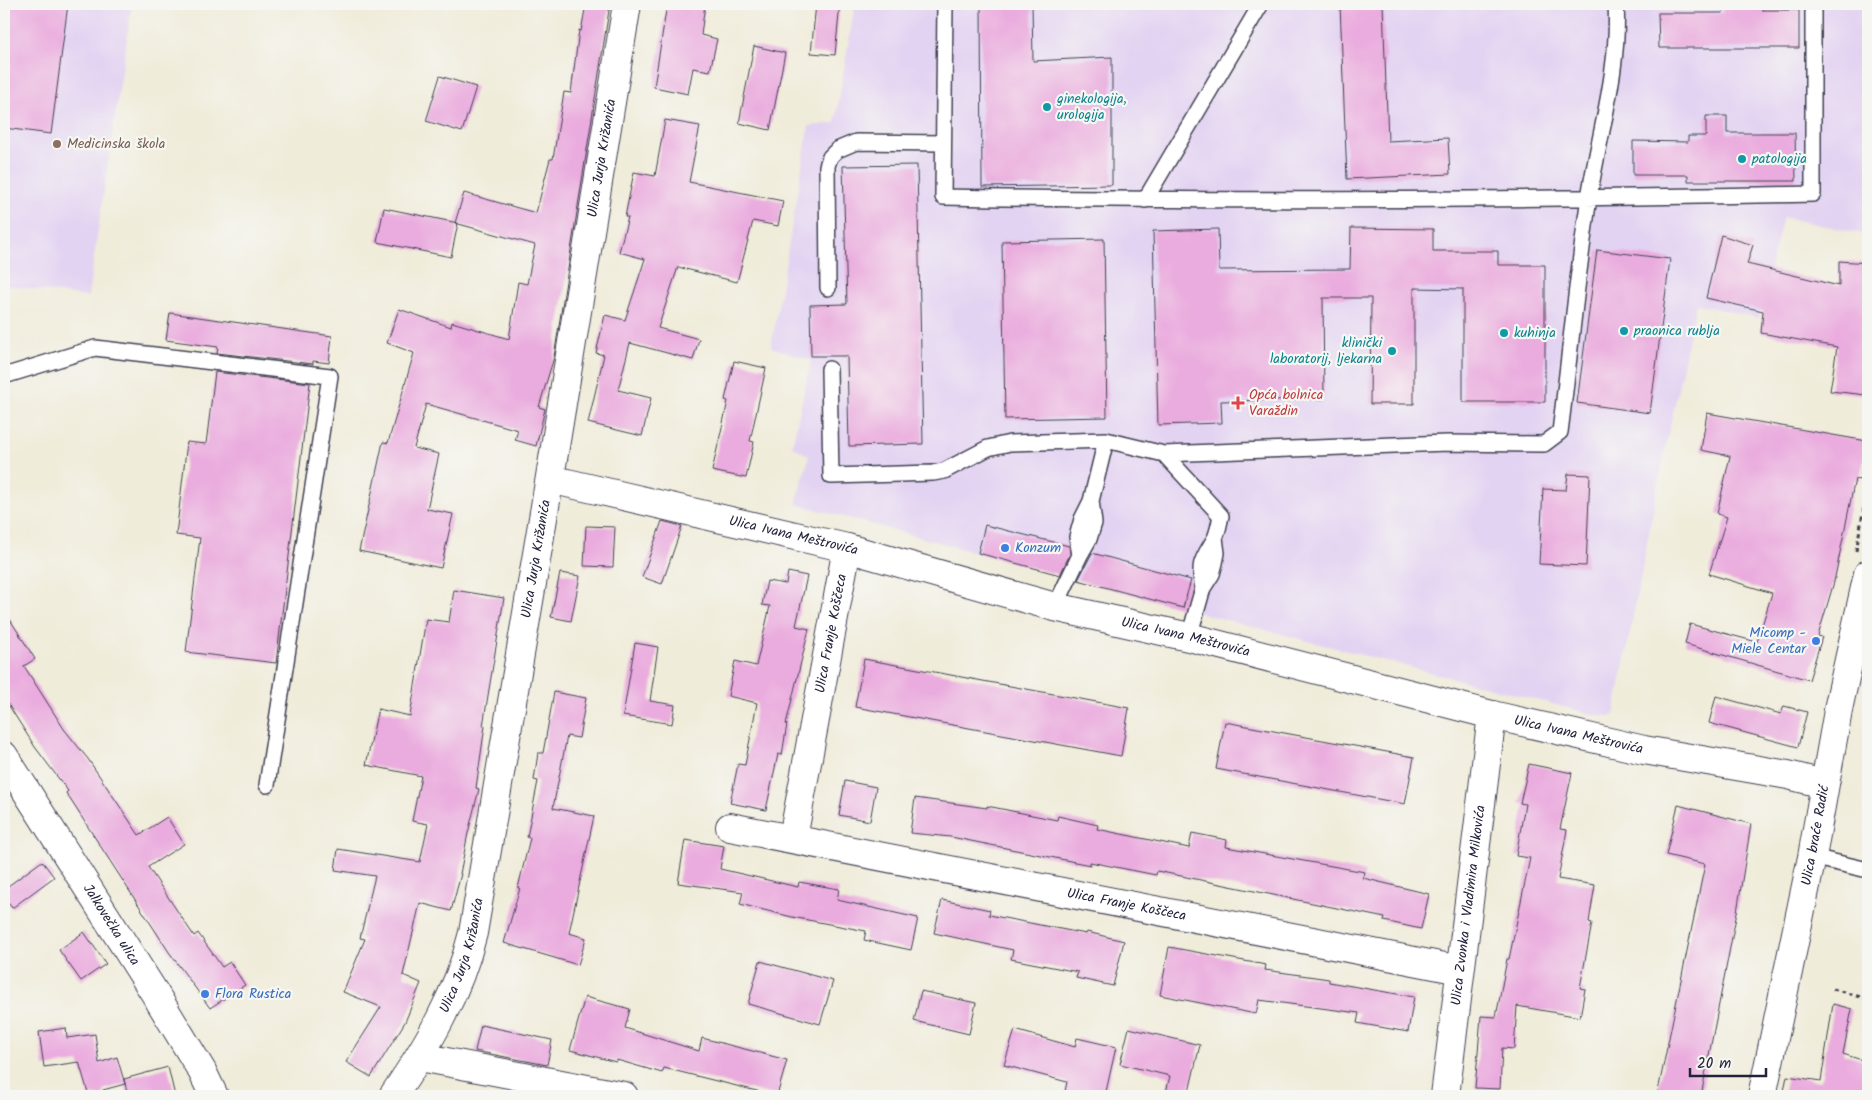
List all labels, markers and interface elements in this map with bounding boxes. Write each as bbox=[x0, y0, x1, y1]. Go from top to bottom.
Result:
place label: ginekologija, urologija bbox=[1056, 88, 1127, 126]
street label: Ulica Jurja Križanića bbox=[581, 97, 622, 219]
marker: ginekologija, urologija bbox=[1041, 101, 1053, 113]
place label: Medicinska škola bbox=[67, 133, 165, 155]
marker: Medicinska škola bbox=[51, 138, 63, 150]
place label: patologija bbox=[1751, 148, 1807, 170]
marker: patologija bbox=[1736, 153, 1748, 165]
place label: praonica rublja bbox=[1633, 320, 1720, 342]
place label: kuhinja bbox=[1514, 322, 1556, 344]
marker: praonica rublja bbox=[1618, 325, 1630, 337]
marker: kuhinja bbox=[1498, 327, 1510, 339]
place label: klinički laboratorij, ljekarna bbox=[1270, 332, 1383, 370]
marker: klinički laboratorij, ljekarna bbox=[1386, 345, 1398, 357]
place label: Opća bolnica Varaždin bbox=[1249, 384, 1323, 422]
marker: Opća bolnica Varaždin bbox=[1231, 396, 1245, 410]
street label: Ulica Jurja Križanića bbox=[515, 498, 557, 620]
street label: Ulica Ivana Meštrovića bbox=[727, 510, 861, 562]
place label: Konzum bbox=[1015, 537, 1061, 559]
marker: Konzum bbox=[999, 542, 1011, 554]
street label: Ulica Franje Koščeca bbox=[809, 572, 853, 695]
street label: Ulica Ivana Meštrovića bbox=[1119, 611, 1252, 663]
place label: Micomp - Miele Centar bbox=[1731, 622, 1807, 660]
marker: Micomp - Miele Centar bbox=[1810, 635, 1822, 647]
street label: Ulica Ivana Meštrovića bbox=[1512, 709, 1645, 760]
street label: Ulica braće Radić bbox=[1795, 783, 1836, 888]
street label: Ulica Zvonka i Vladimira Milkovića bbox=[1445, 804, 1492, 1007]
street label: Jalkovečka ulica bbox=[77, 880, 146, 970]
street label: Ulica Franje Koščeca bbox=[1065, 882, 1188, 927]
street label: Ulica Jurja Križanića bbox=[434, 896, 490, 1017]
place label: Flora Rustica bbox=[215, 983, 291, 1005]
marker: Flora Rustica bbox=[199, 988, 211, 1000]
scale bar bbox=[1690, 1045, 1766, 1077]
text: 20 m bbox=[1697, 1052, 1731, 1076]

